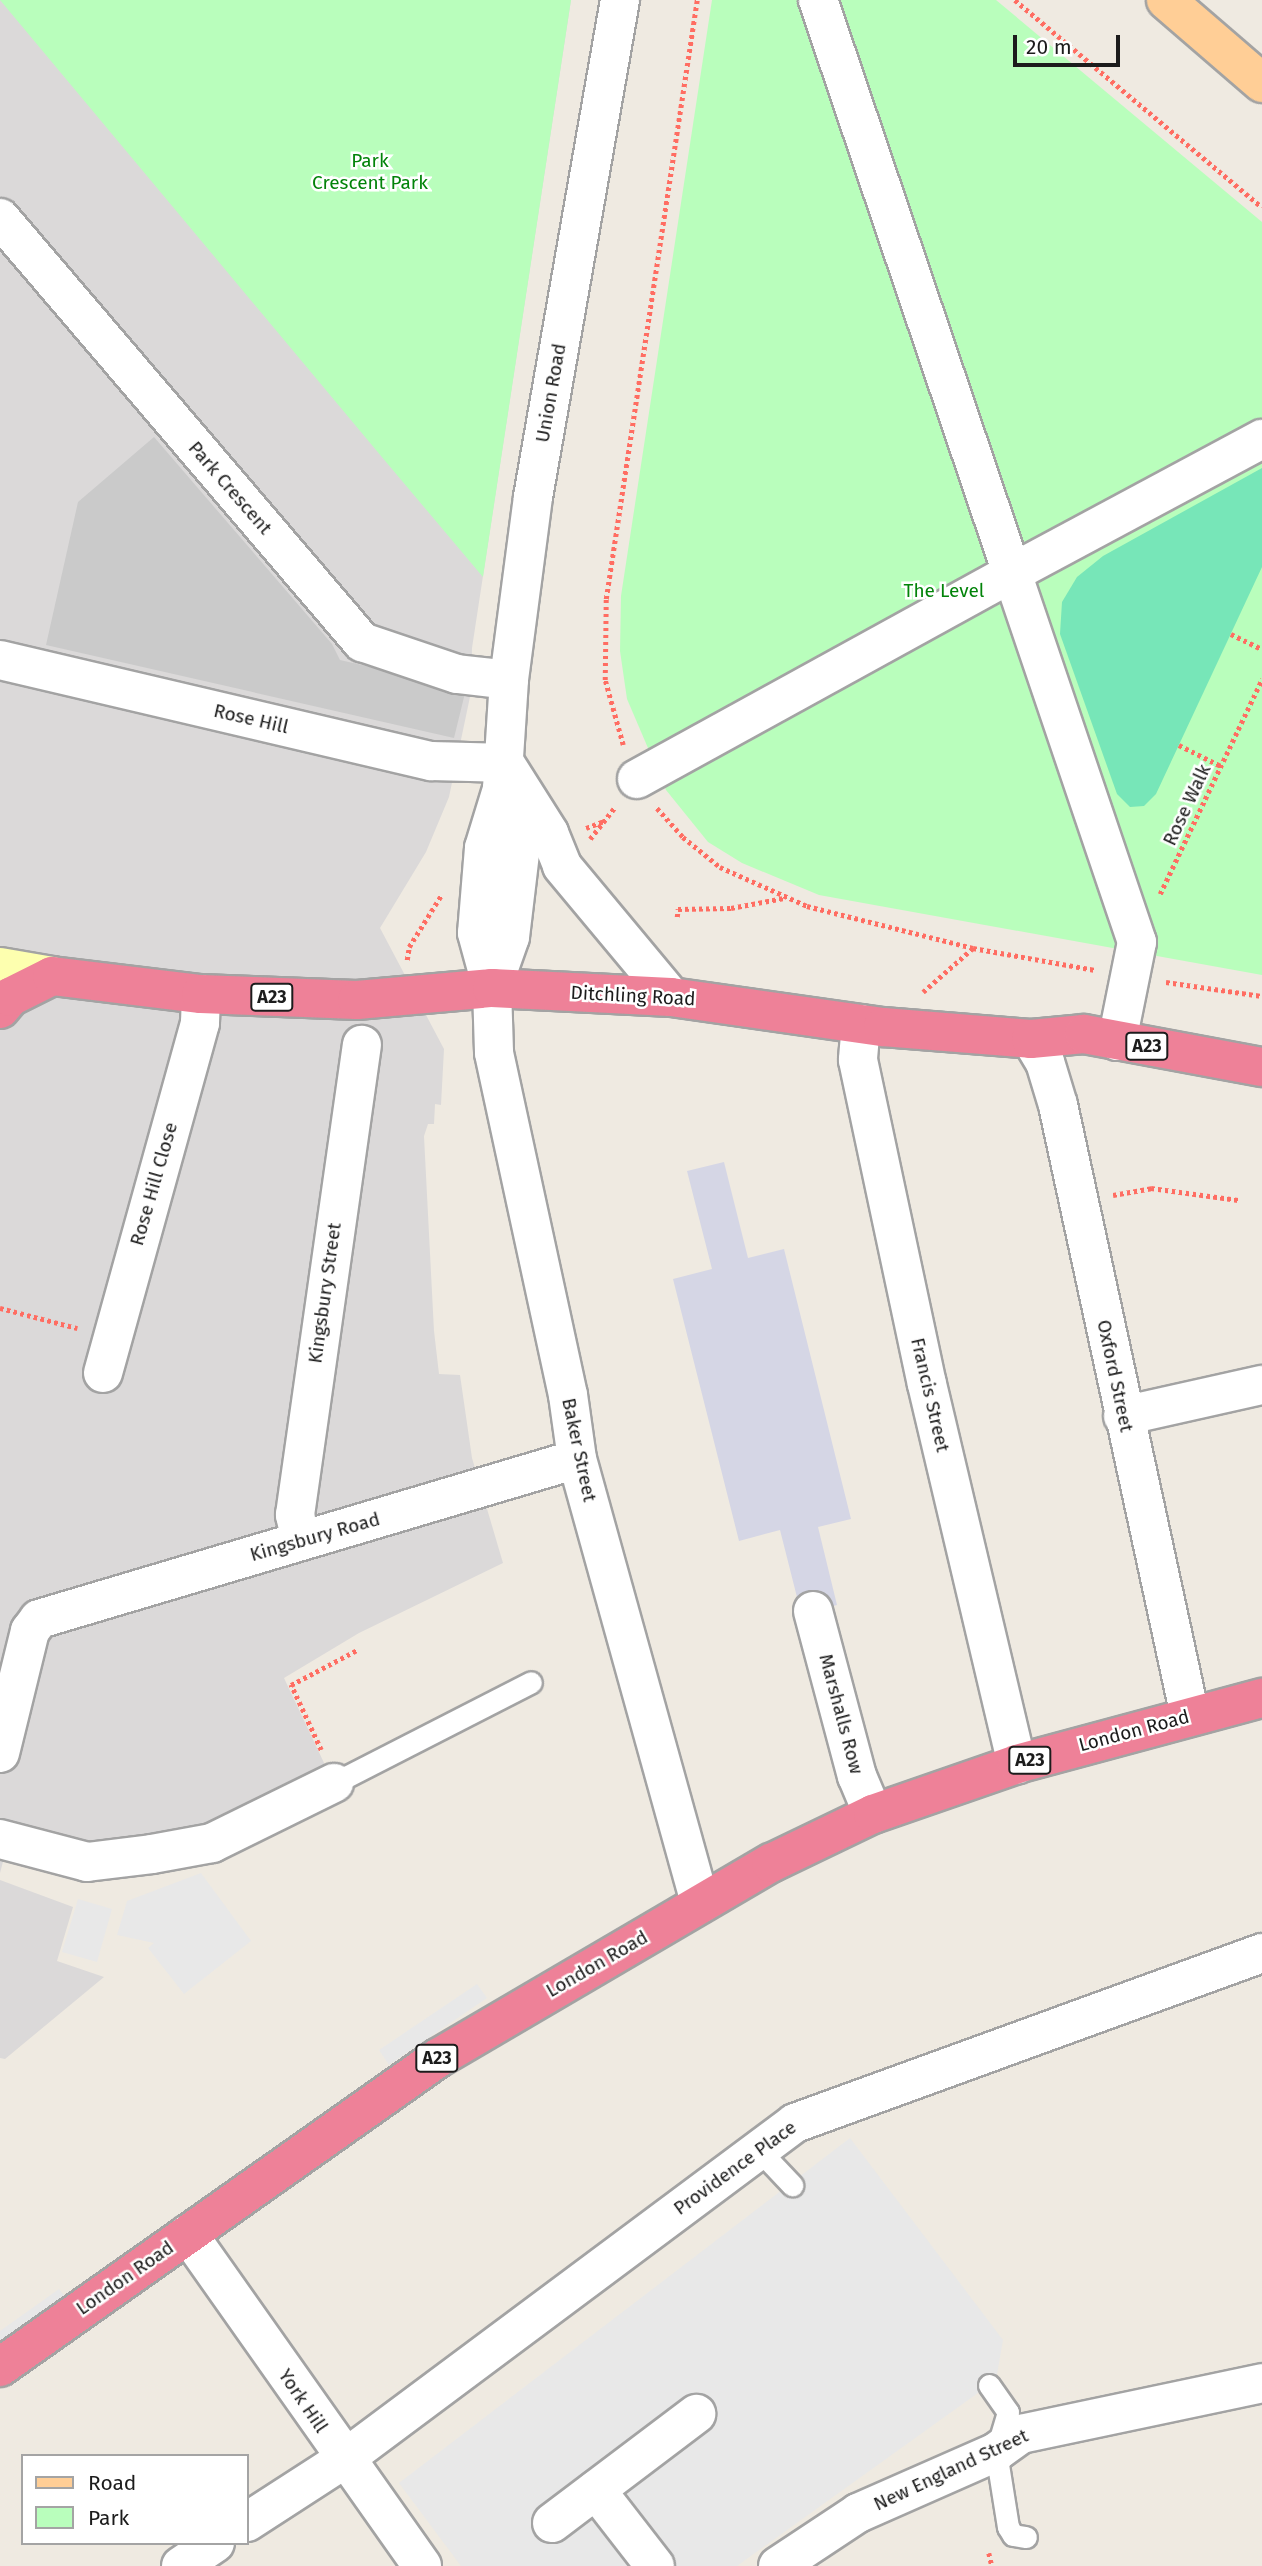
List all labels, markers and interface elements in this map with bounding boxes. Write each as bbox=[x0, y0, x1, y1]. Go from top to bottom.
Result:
scale bar bbox=[1017, 21, 1124, 65]
text: 20 m bbox=[1026, 34, 1072, 60]
park label: Park Crescent Park bbox=[312, 150, 428, 194]
street label: Union Road bbox=[531, 342, 571, 444]
street label: Park Crescent bbox=[183, 437, 277, 539]
park label: The Level bbox=[904, 580, 984, 602]
street label: Rose Hill bbox=[211, 699, 291, 739]
street label: Rose Walk bbox=[1158, 761, 1216, 849]
street label: Ditchling Road bbox=[570, 981, 696, 1011]
road number: A23 bbox=[249, 982, 295, 1012]
road number: A23 bbox=[1124, 1031, 1170, 1060]
street label: Rose Hill Close bbox=[126, 1120, 182, 1248]
street label: Kingsbury Street bbox=[304, 1221, 346, 1365]
street label: Oxford Street bbox=[1092, 1318, 1138, 1434]
street label: Francis Street bbox=[906, 1336, 954, 1454]
street label: Baker Street bbox=[557, 1396, 601, 1504]
street label: Kingsbury Road bbox=[247, 1508, 383, 1566]
street label: Marshalls Row bbox=[814, 1652, 868, 1776]
street label: London Road bbox=[1076, 1705, 1192, 1757]
road number: A23 bbox=[1007, 1745, 1053, 1774]
street label: London Road bbox=[542, 1926, 652, 2002]
road number: A23 bbox=[414, 2044, 460, 2072]
street label: Providence Place bbox=[669, 2116, 801, 2220]
street label: London Road bbox=[72, 2236, 178, 2320]
street label: York Hill bbox=[273, 2365, 333, 2437]
street label: New England Street bbox=[870, 2424, 1032, 2516]
legend bbox=[21, 2454, 248, 2545]
text: Road bbox=[88, 2470, 136, 2496]
text: Park bbox=[88, 2505, 129, 2531]

